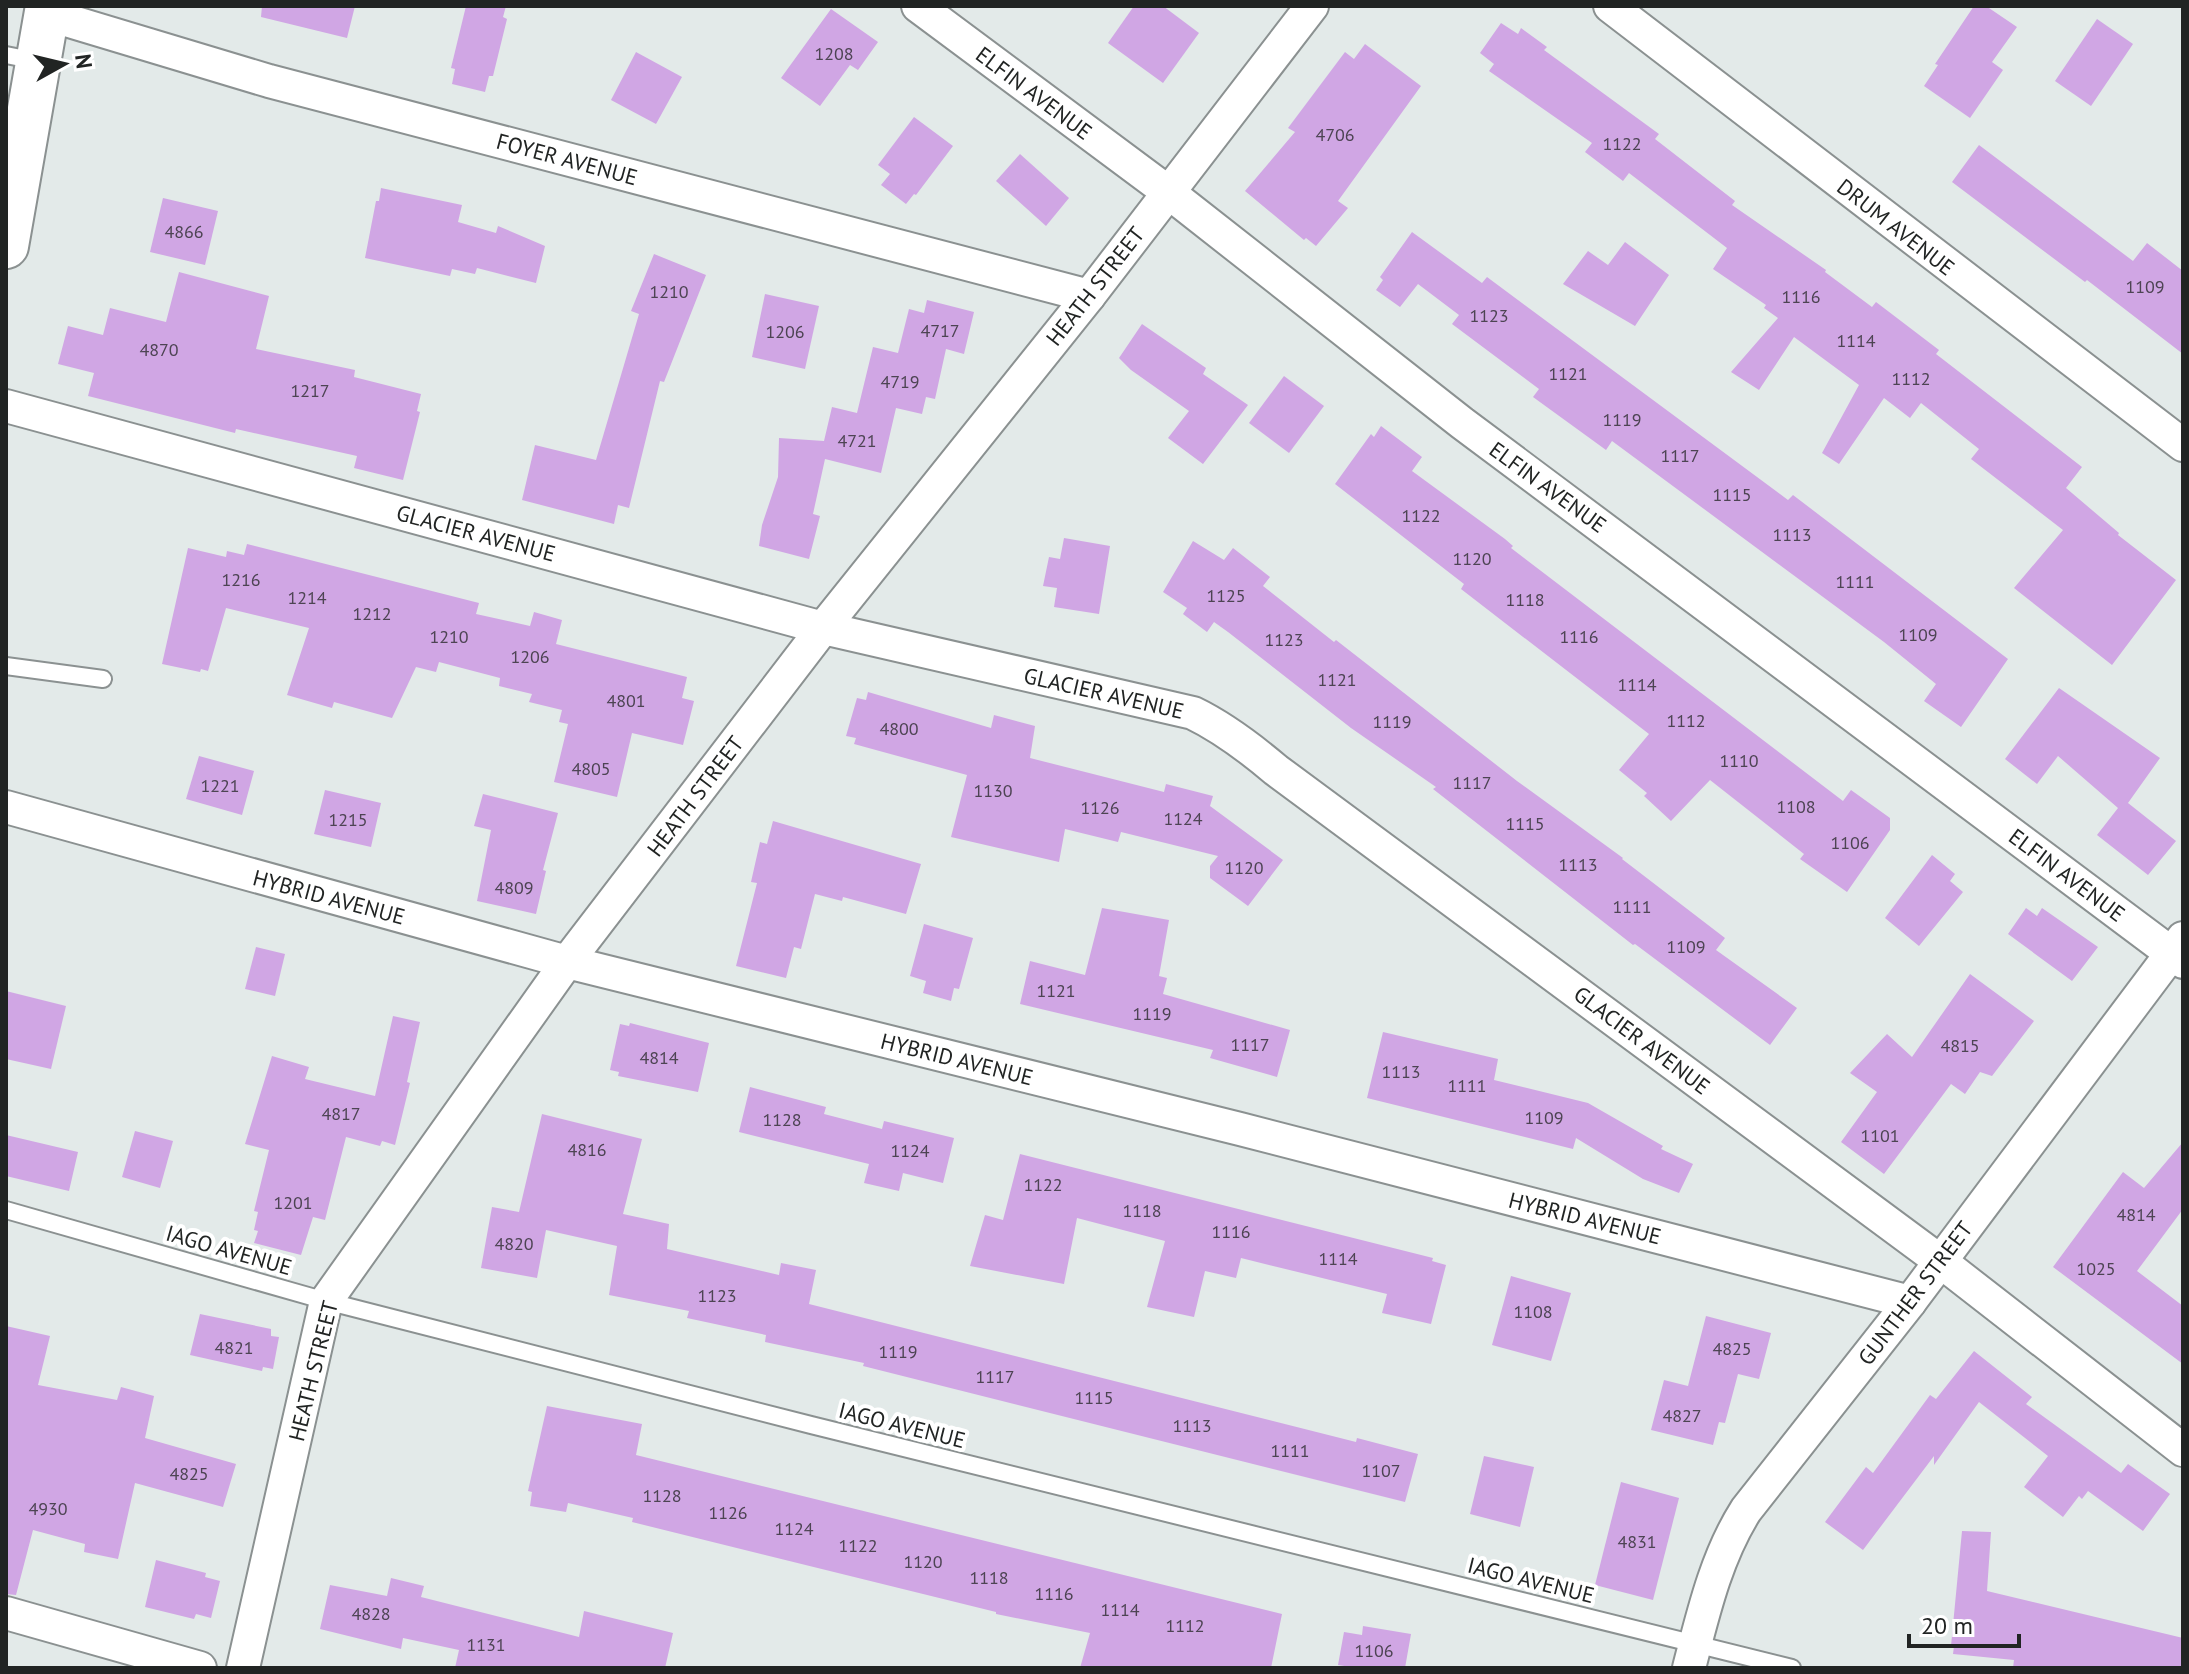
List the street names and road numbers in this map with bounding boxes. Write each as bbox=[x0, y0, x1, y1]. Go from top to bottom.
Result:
street label: ELFIN AVENUE bbox=[970, 40, 1098, 146]
street label: FOYER AVENUE bbox=[493, 127, 641, 191]
street label: DRUM AVENUE bbox=[1832, 172, 1960, 282]
street label: HEATH STREET bbox=[1040, 221, 1150, 351]
street label: ELFIN AVENUE bbox=[1484, 435, 1612, 539]
street label: GLACIER AVENUE bbox=[393, 498, 559, 568]
street label: GLACIER AVENUE bbox=[1021, 661, 1187, 725]
street label: HEATH STREET bbox=[641, 730, 749, 862]
street label: ELFIN AVENUE bbox=[2003, 822, 2131, 928]
street label: HYBRID AVENUE bbox=[250, 863, 408, 931]
street label: GLACIER AVENUE bbox=[1568, 980, 1716, 1100]
street label: HYBRID AVENUE bbox=[878, 1027, 1036, 1091]
street label: HYBRID AVENUE bbox=[1506, 1186, 1664, 1250]
street label: GUNTHER STREET bbox=[1852, 1215, 1978, 1371]
street label: IAGO AVENUE bbox=[163, 1219, 295, 1281]
street label: HEATH STREET bbox=[282, 1298, 344, 1444]
street label: IAGO AVENUE bbox=[836, 1396, 968, 1454]
street label: IAGO AVENUE bbox=[1465, 1551, 1597, 1609]

